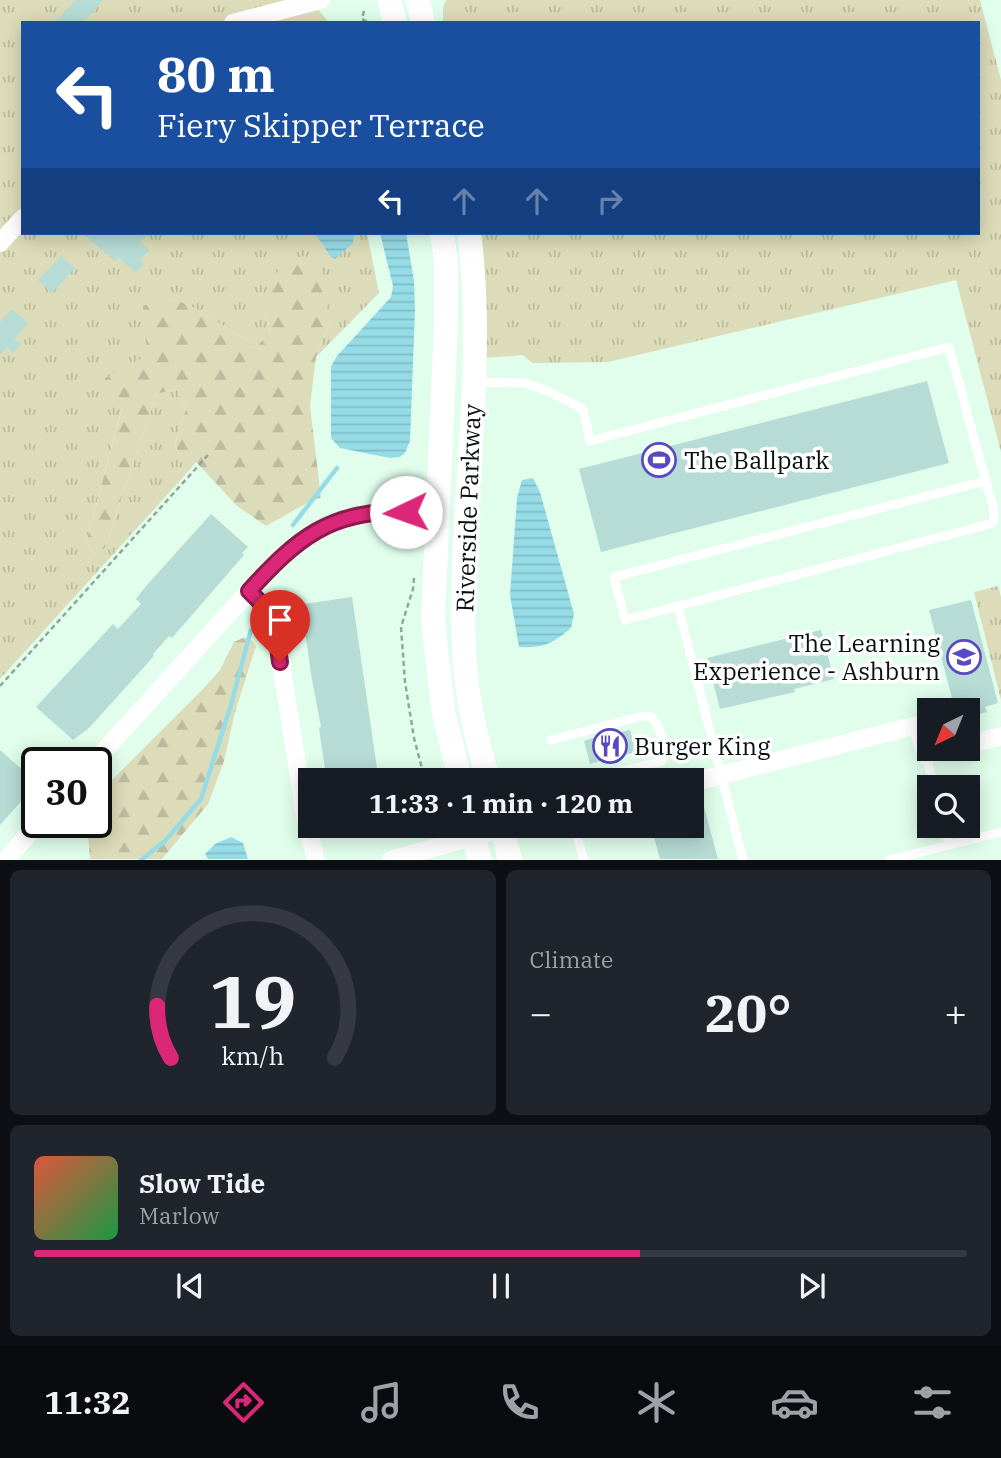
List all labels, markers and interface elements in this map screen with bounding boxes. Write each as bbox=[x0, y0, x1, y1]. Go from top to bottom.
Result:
text: 80 m bbox=[157, 42, 275, 105]
icon: left bbox=[42, 49, 133, 140]
text: Fiery Skipper Terrace bbox=[157, 104, 485, 146]
icon: left bbox=[372, 182, 410, 220]
icon: ahead bbox=[445, 182, 483, 220]
icon: ahead bbox=[518, 182, 556, 220]
icon: right bbox=[591, 182, 629, 220]
street label: Riverside Parkway bbox=[448, 403, 488, 613]
sports icon: The Ballpark bbox=[640, 441, 678, 479]
place label: The Ballpark bbox=[684, 444, 829, 476]
position arrow bbox=[369, 475, 443, 549]
pin bbox=[250, 590, 310, 662]
icon: arrive bbox=[261, 601, 299, 639]
place label: The Learning Experience - Ashburn bbox=[693, 627, 940, 687]
school or university icon: The Learning Experience - Ashburn bbox=[945, 638, 983, 676]
north arrow bbox=[917, 698, 980, 761]
map controls bbox=[917, 698, 980, 838]
restaurant icon: Burger King bbox=[591, 727, 629, 765]
place label: Burger King bbox=[634, 730, 770, 762]
speed limit sign: 30 bbox=[21, 747, 112, 838]
button: search bbox=[917, 775, 980, 838]
text: 11:33 · 1 min · 120 m bbox=[369, 786, 633, 820]
text: Climate bbox=[530, 944, 613, 974]
text: 19 bbox=[209, 954, 296, 1049]
text: 20° bbox=[705, 979, 792, 1046]
text: − bbox=[530, 988, 552, 1037]
text: + bbox=[944, 988, 967, 1037]
text: km/h bbox=[221, 1039, 284, 1072]
text: Slow Tide bbox=[139, 1166, 265, 1200]
text: Marlow bbox=[139, 1200, 219, 1230]
icon: previous bbox=[171, 1267, 209, 1305]
icon: pause bbox=[482, 1267, 520, 1305]
icon: next bbox=[793, 1267, 831, 1305]
icon: directions bbox=[219, 1378, 268, 1427]
icon: music bbox=[357, 1378, 406, 1427]
icon: phone bbox=[495, 1378, 544, 1427]
icon: climate bbox=[632, 1378, 681, 1427]
icon: car bbox=[770, 1378, 819, 1427]
icon: filters bbox=[908, 1378, 957, 1427]
text: 11:32 bbox=[44, 1381, 131, 1423]

